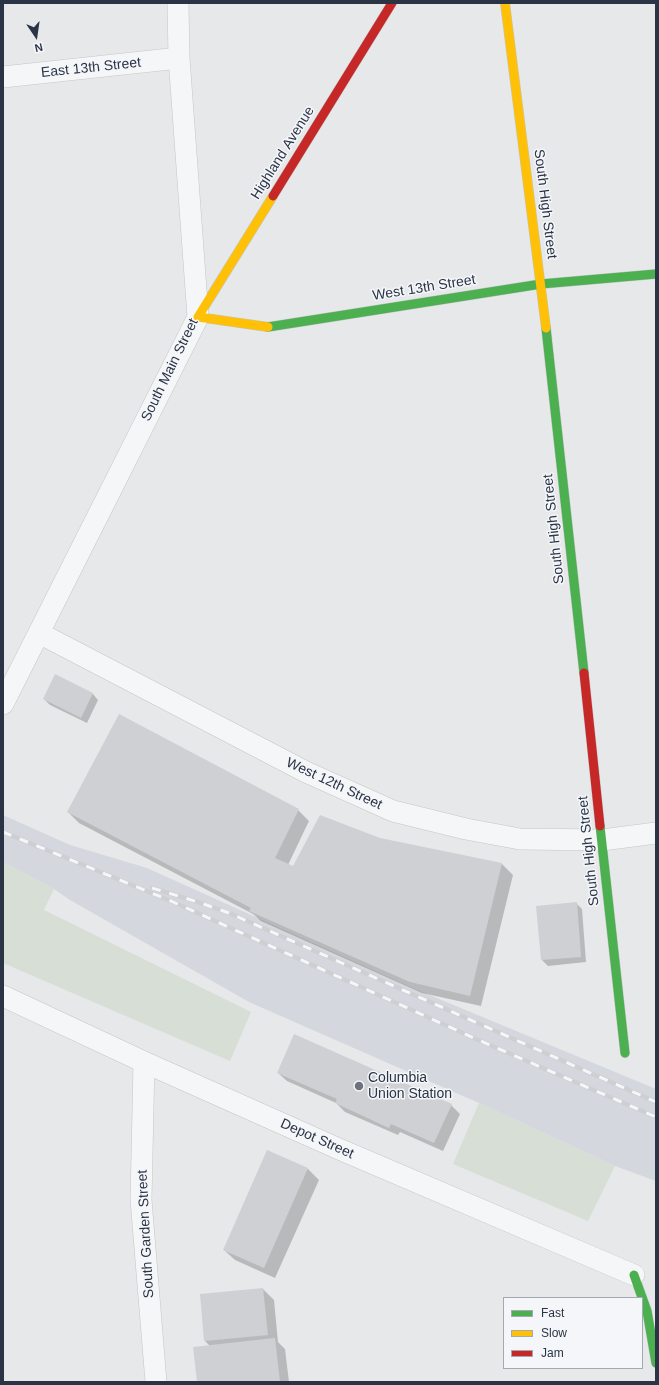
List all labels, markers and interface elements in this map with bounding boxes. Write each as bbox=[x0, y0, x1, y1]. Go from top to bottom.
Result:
north arrow bbox=[16, 16, 56, 56]
text: N bbox=[33, 41, 44, 54]
street label: East 13th Street bbox=[40, 54, 142, 82]
street label: Highland Avenue bbox=[248, 103, 318, 203]
street label: South High Street bbox=[530, 148, 560, 260]
street label: West 13th Street bbox=[371, 272, 477, 304]
street label: South Main Street bbox=[138, 316, 202, 424]
street label: South High Street bbox=[540, 473, 568, 585]
street label: West 12th Street bbox=[283, 754, 385, 814]
street label: South High Street bbox=[575, 795, 603, 907]
place label: Columbia Union Station bbox=[368, 1070, 452, 1102]
marker: Columbia Union Station bbox=[353, 1080, 365, 1092]
street label: Depot Street bbox=[278, 1115, 356, 1163]
street label: South Garden Street bbox=[134, 1169, 158, 1299]
legend bbox=[503, 1297, 643, 1369]
text: Fast bbox=[541, 1306, 564, 1320]
text: Slow bbox=[541, 1326, 567, 1340]
text: Jam bbox=[541, 1346, 564, 1360]

